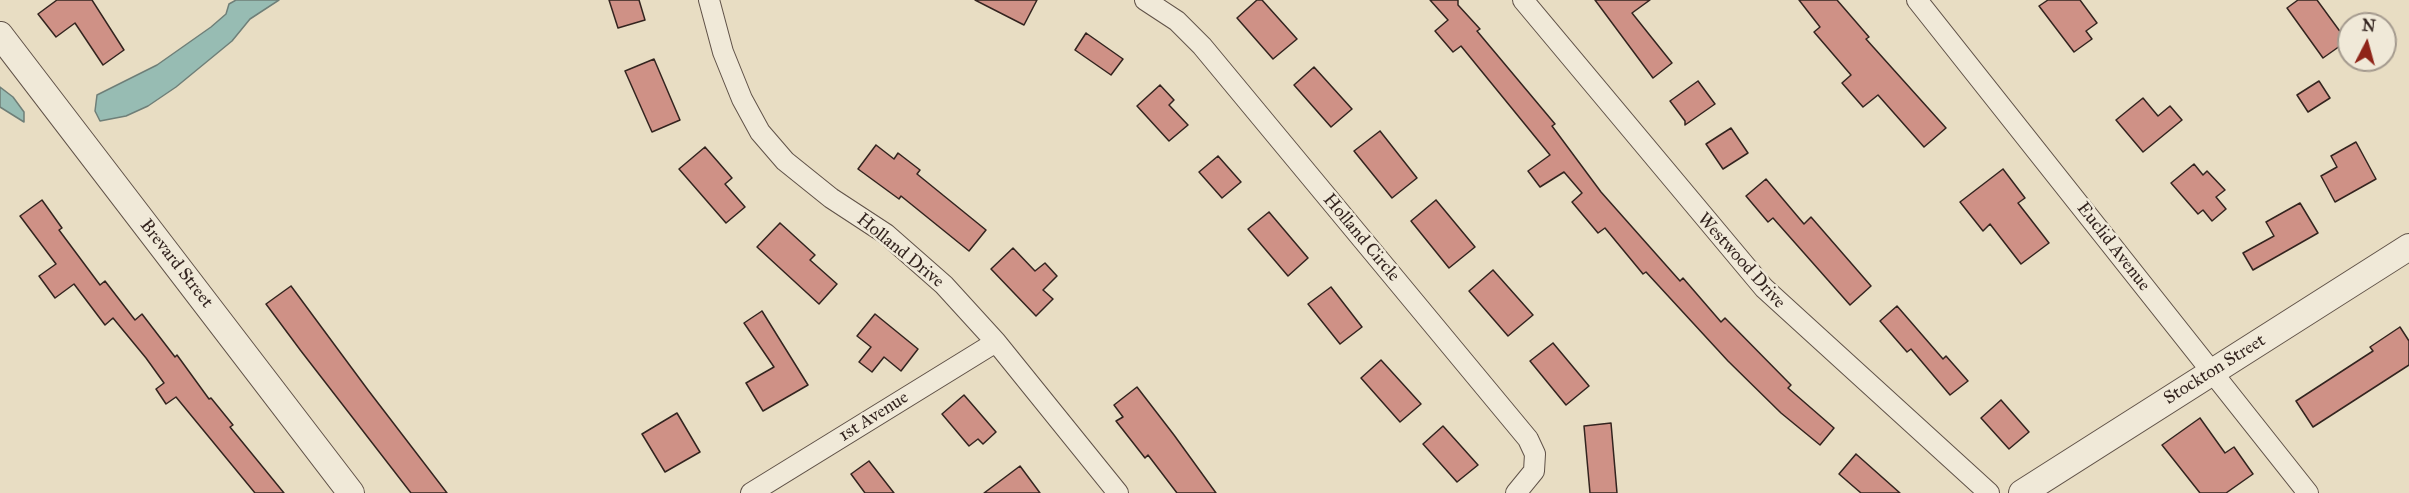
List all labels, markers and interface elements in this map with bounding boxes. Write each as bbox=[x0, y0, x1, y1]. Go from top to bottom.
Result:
north arrow bbox=[2337, 12, 2397, 72]
text: N bbox=[2361, 15, 2376, 36]
street label: Holland Circle bbox=[1318, 190, 1404, 286]
street label: Euclid Avenue bbox=[2072, 198, 2154, 296]
street label: Holland Drive bbox=[852, 209, 948, 293]
street label: Westwood Drive bbox=[1692, 209, 1790, 313]
street label: Brevard Street bbox=[135, 215, 217, 313]
street label: Stockton Street bbox=[2160, 330, 2270, 410]
street label: 1st Avenue bbox=[835, 387, 913, 447]

